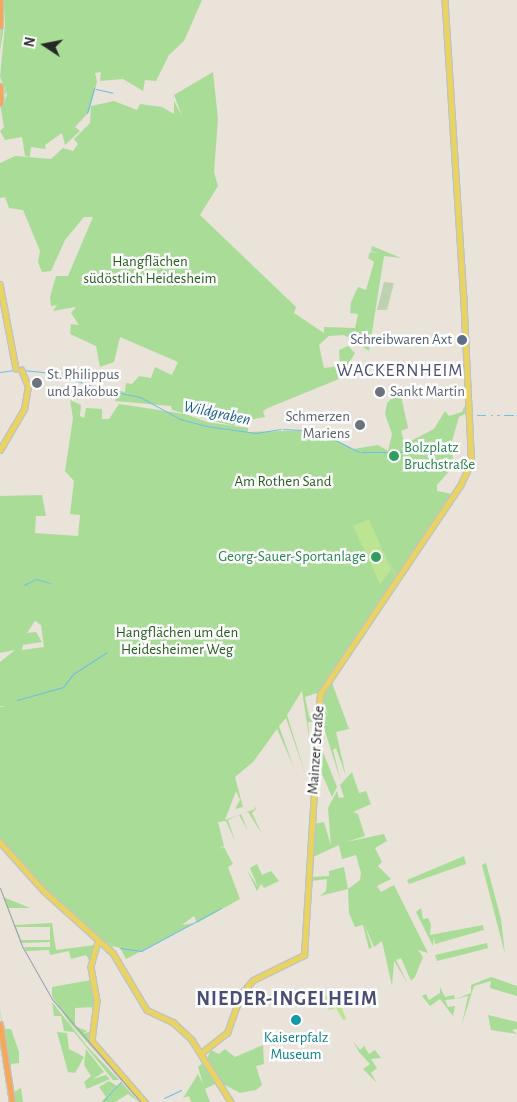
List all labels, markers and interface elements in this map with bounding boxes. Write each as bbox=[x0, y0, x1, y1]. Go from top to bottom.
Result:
north arrow bbox=[20, 20, 70, 70]
text: N bbox=[22, 36, 38, 48]
park label: Hangflächen südöstlich Heidesheim bbox=[83, 252, 217, 287]
place label: Schreibwaren Axt bbox=[350, 331, 452, 349]
marker: Schreibwaren Axt bbox=[456, 334, 468, 346]
district label: WACKERNHEIM bbox=[335, 360, 465, 382]
place label: St. Philippus und Jakobus bbox=[47, 365, 119, 400]
marker: St. Philippus und Jakobus bbox=[31, 377, 43, 389]
place label: Sankt Martin bbox=[390, 383, 465, 401]
marker: Sankt Martin bbox=[374, 386, 386, 398]
water label: Wildgraben bbox=[182, 397, 252, 429]
place label: Schmerzen Mariens bbox=[285, 407, 350, 442]
marker: Schmerzen Mariens bbox=[354, 419, 366, 431]
place label: Bolzplatz Bruchstraße bbox=[404, 438, 475, 473]
marker: Bolzplatz Bruchstraße bbox=[388, 450, 400, 462]
park label: Am Rothen Sand bbox=[235, 473, 331, 491]
place label: Georg-Sauer-Sportanlage bbox=[218, 548, 366, 566]
marker: Georg-Sauer-Sportanlage bbox=[370, 551, 382, 563]
park label: Hangflächen um den Heidesheimer Weg bbox=[116, 623, 238, 658]
street label: Mainzer Straße bbox=[304, 705, 328, 795]
district label: NIEDER-INGELHEIM bbox=[194, 987, 380, 1011]
marker: Kaiserpfalz Museum bbox=[290, 1014, 302, 1026]
place label: Kaiserpfalz Museum bbox=[264, 1028, 328, 1063]

